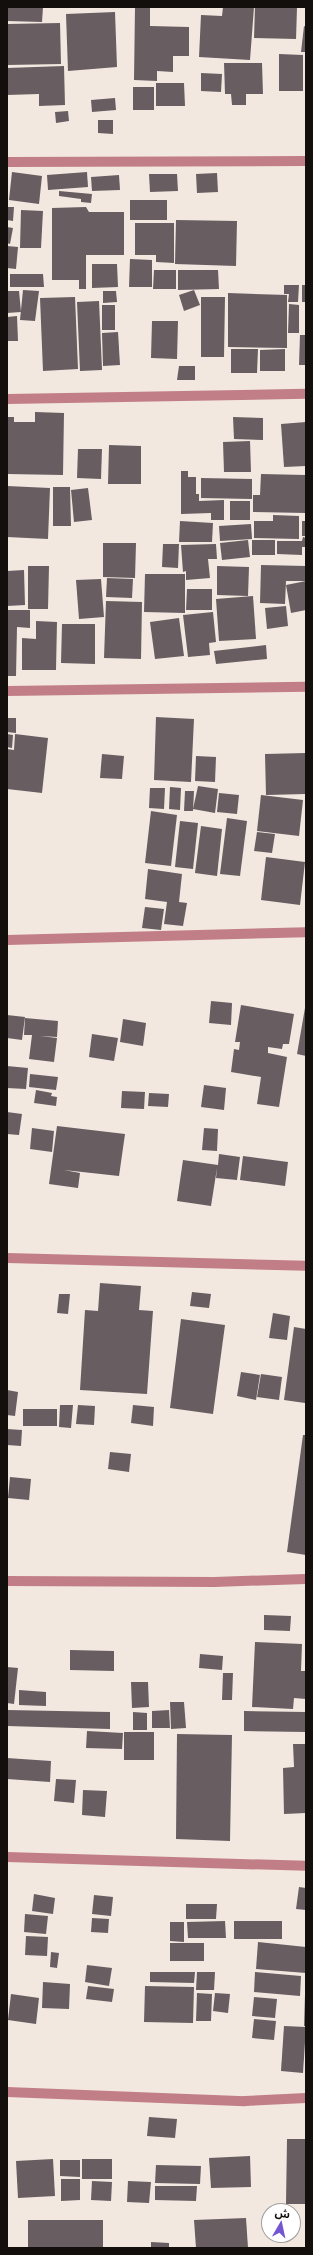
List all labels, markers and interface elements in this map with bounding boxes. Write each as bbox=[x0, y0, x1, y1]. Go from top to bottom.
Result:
north arrow bbox=[261, 2203, 301, 2243]
text: ش bbox=[274, 2203, 291, 2221]

